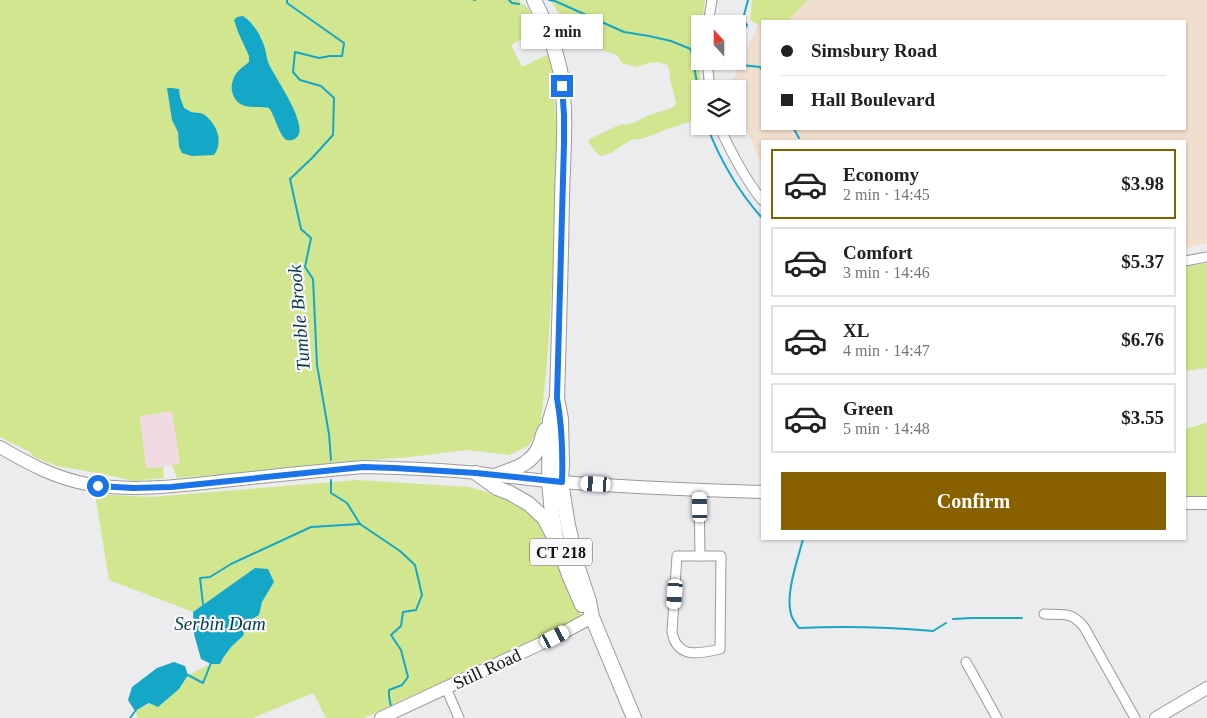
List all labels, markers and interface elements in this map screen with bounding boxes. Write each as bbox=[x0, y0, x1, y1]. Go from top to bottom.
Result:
callout: 2 min bbox=[521, 13, 603, 48]
north arrow bbox=[691, 15, 746, 70]
map controls bbox=[691, 15, 746, 135]
text: 2 min bbox=[543, 23, 581, 40]
text: Simsbury Road bbox=[811, 40, 937, 61]
route end bbox=[551, 75, 573, 97]
button: layers bbox=[691, 80, 746, 135]
text: Hall Boulevard bbox=[811, 89, 935, 110]
icon: car bbox=[783, 162, 828, 207]
text: Economy bbox=[843, 164, 919, 185]
text: $3.98 bbox=[1121, 173, 1164, 194]
text: 2 min · 14:45 bbox=[843, 186, 930, 203]
icon: car bbox=[783, 240, 828, 285]
text: Comfort bbox=[843, 242, 913, 263]
text: $5.37 bbox=[1121, 251, 1164, 272]
water label: Tumble Brook bbox=[284, 264, 314, 372]
text: 3 min · 14:46 bbox=[843, 264, 930, 281]
icon: car bbox=[783, 318, 828, 363]
text: XL bbox=[843, 320, 869, 341]
text: $6.76 bbox=[1121, 329, 1164, 350]
text: 4 min · 14:47 bbox=[843, 342, 930, 359]
icon: car bbox=[783, 396, 828, 441]
text: Green bbox=[843, 398, 893, 419]
text: $3.55 bbox=[1121, 407, 1164, 428]
text: 5 min · 14:48 bbox=[843, 420, 930, 437]
button: Confirm bbox=[781, 472, 1166, 530]
route start bbox=[87, 475, 109, 497]
car bbox=[580, 476, 611, 492]
car bbox=[692, 492, 707, 522]
road number: CT 218 bbox=[530, 538, 592, 566]
car bbox=[666, 579, 683, 609]
water label: Serbin Dam bbox=[174, 613, 266, 634]
car bbox=[538, 624, 571, 650]
street label: Still Road bbox=[450, 645, 524, 693]

